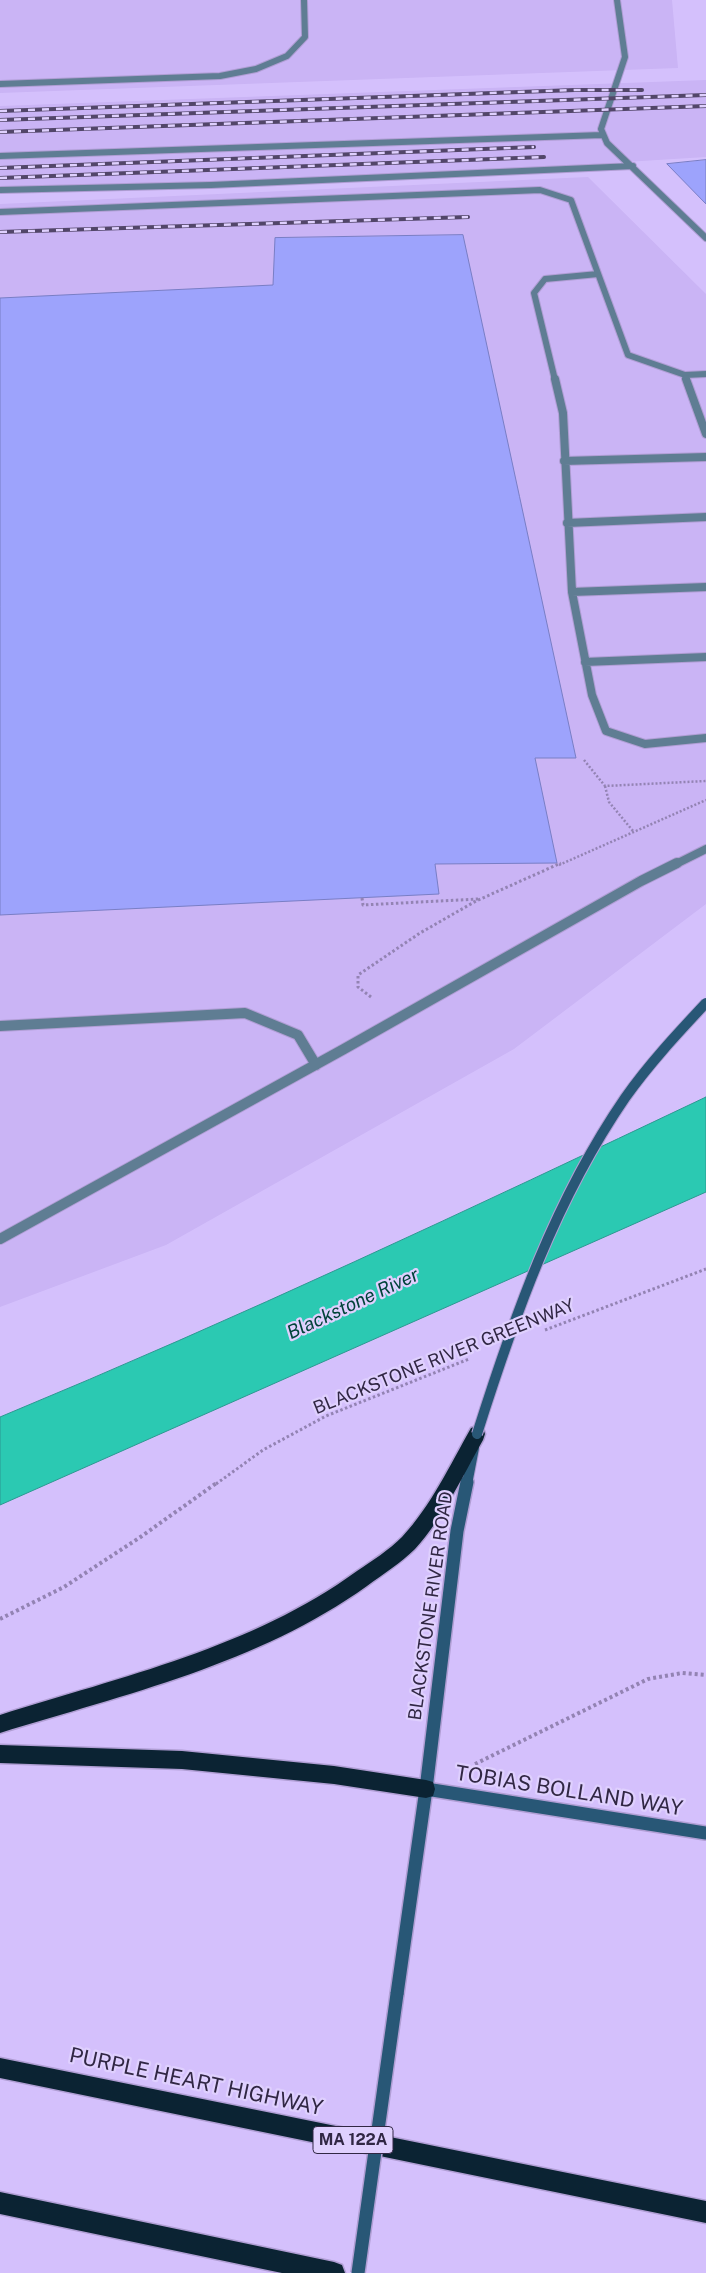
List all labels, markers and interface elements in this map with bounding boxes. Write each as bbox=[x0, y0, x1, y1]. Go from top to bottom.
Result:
water label: Blackstone River bbox=[283, 1263, 423, 1345]
street label: BLACKSTONE RIVER GREENWAY bbox=[310, 1295, 578, 1419]
street label: BLACKSTONE RIVER ROAD bbox=[404, 1490, 458, 1722]
street label: TOBIAS BOLLAND WAY bbox=[454, 1761, 684, 1821]
street label: PURPLE HEART HIGHWAY bbox=[67, 2043, 325, 2121]
road number: MA 122A bbox=[313, 2126, 393, 2154]

